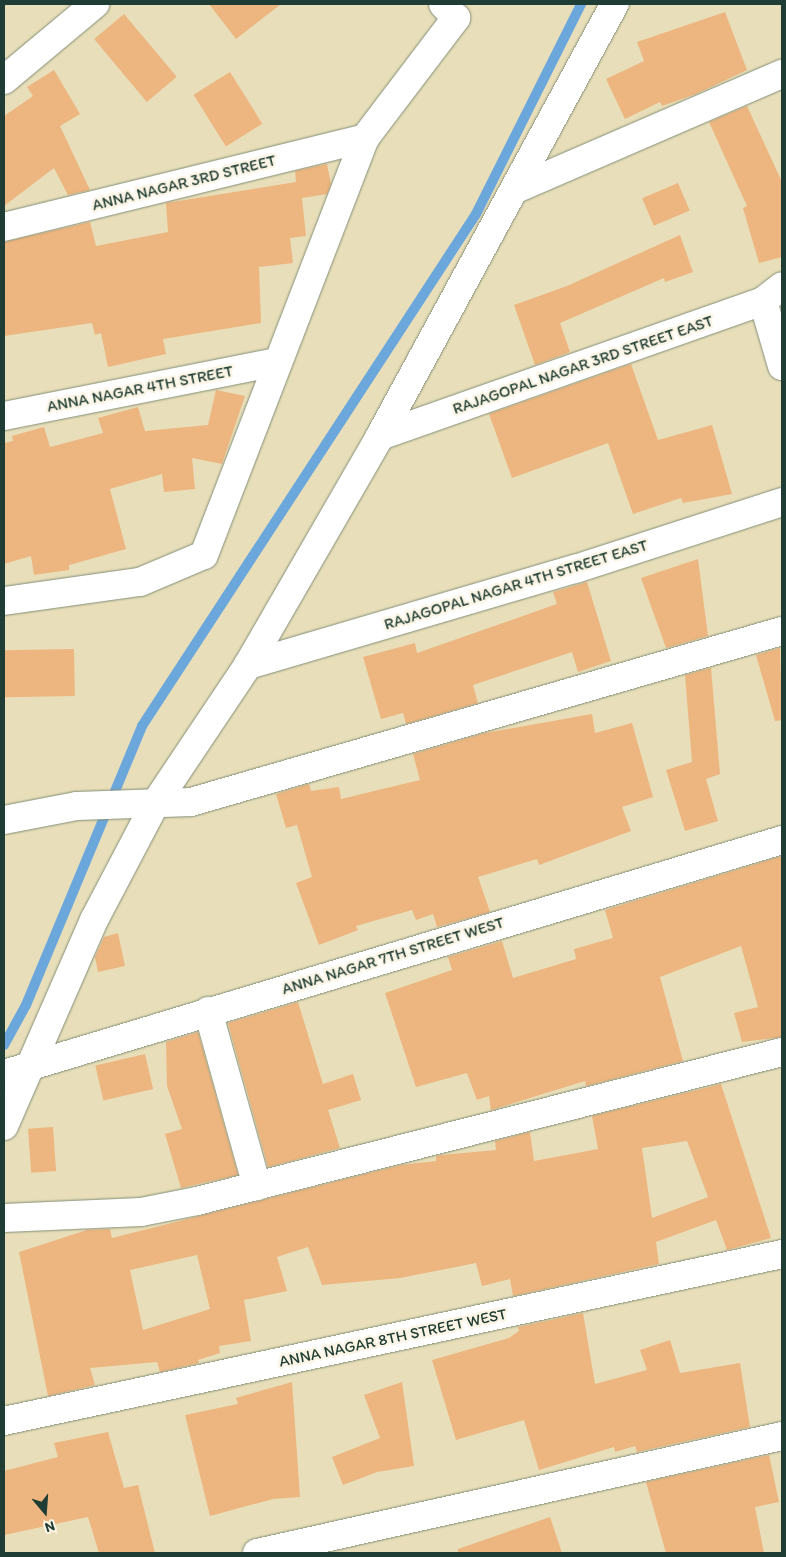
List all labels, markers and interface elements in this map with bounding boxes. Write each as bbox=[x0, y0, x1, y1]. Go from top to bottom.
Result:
street label: ANNA NAGAR 3RD STREET bbox=[90, 151, 278, 215]
street label: RAJAGOPAL NAGAR 3RD STREET EAST bbox=[450, 311, 716, 419]
street label: ANNA NAGAR 4TH STREET bbox=[45, 362, 235, 416]
street label: RAJAGOPAL NAGAR 4TH STREET EAST bbox=[382, 536, 650, 634]
street label: ANNA NAGAR 7TH STREET WEST bbox=[279, 913, 507, 999]
street label: ANNA NAGAR 8TH STREET WEST bbox=[277, 1304, 509, 1372]
north arrow bbox=[20, 1487, 70, 1537]
text: N bbox=[43, 1517, 57, 1536]

